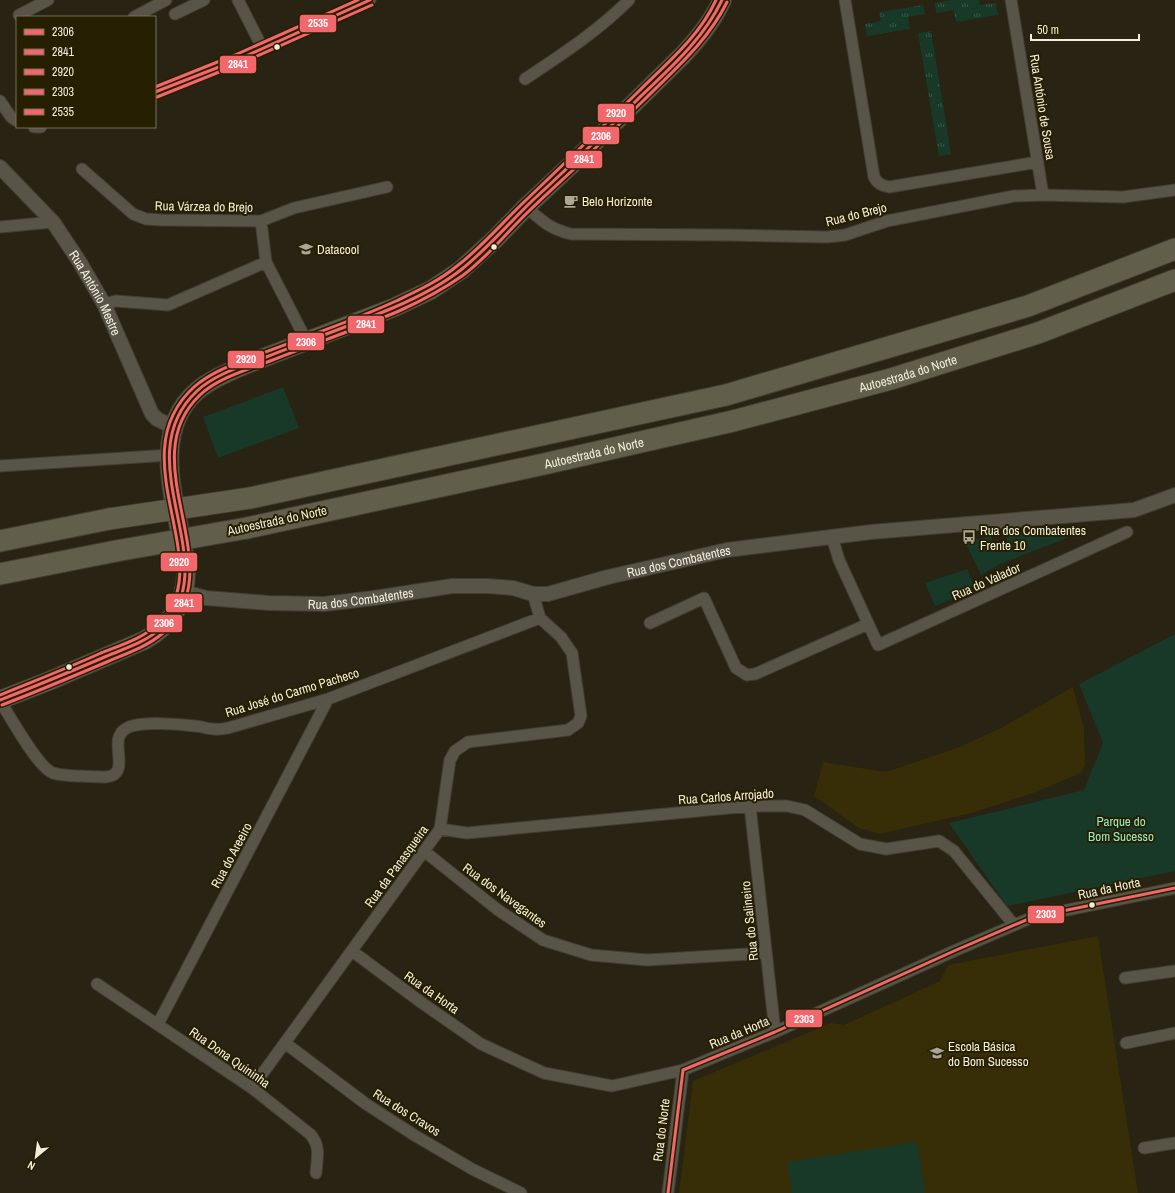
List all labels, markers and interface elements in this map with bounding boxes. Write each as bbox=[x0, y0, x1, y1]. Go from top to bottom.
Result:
line badge: 2535 bbox=[299, 14, 337, 33]
legend bbox=[16, 16, 156, 128]
text: 2535 bbox=[308, 16, 328, 30]
scale bar bbox=[1031, 16, 1139, 42]
text: 50 m bbox=[1037, 22, 1059, 38]
text: 2306 bbox=[52, 24, 74, 40]
unlabelled marker bbox=[272, 42, 282, 52]
text: 2841 bbox=[52, 44, 74, 60]
street label: Rua António de Sousa bbox=[1026, 53, 1059, 161]
line badge: 2841 bbox=[219, 55, 257, 74]
text: 2841 bbox=[228, 57, 248, 71]
text: 2920 bbox=[52, 64, 74, 80]
text: 2303 bbox=[52, 84, 74, 100]
line badge: 2920 bbox=[597, 103, 635, 123]
text: 2535 bbox=[52, 104, 74, 120]
text: 2920 bbox=[606, 106, 626, 120]
line badge: 2306 bbox=[582, 126, 620, 145]
text: 2306 bbox=[591, 129, 611, 143]
line badge: 2841 bbox=[565, 150, 603, 169]
text: 2841 bbox=[574, 152, 594, 166]
cafe icon: Belo Horizonte bbox=[563, 193, 579, 209]
place label: Belo Horizonte bbox=[582, 193, 653, 210]
street label: Rua Várzea do Brejo bbox=[155, 197, 253, 216]
street label: Rua do Brejo bbox=[824, 199, 888, 230]
school or university icon: Datacool bbox=[298, 241, 314, 257]
place label: Datacool bbox=[317, 241, 359, 258]
unlabelled marker bbox=[489, 242, 499, 252]
street label: Rua António Mestre bbox=[65, 247, 125, 338]
line badge: 2841 bbox=[347, 315, 385, 334]
text: 2841 bbox=[356, 317, 376, 331]
line badge: 2306 bbox=[287, 332, 325, 351]
text: 2306 bbox=[296, 335, 316, 349]
line badge: 2920 bbox=[227, 350, 265, 369]
street label: Autoestrada do Norte bbox=[856, 351, 959, 396]
text: 2920 bbox=[236, 352, 256, 366]
street label: Autoestrada do Norte bbox=[542, 434, 645, 473]
street label: Autoestrada do Norte bbox=[225, 502, 328, 540]
place label: Rua dos Combatentes Frente 10 bbox=[980, 522, 1086, 554]
bus stop icon: Rua dos Combatentes Frente 10 bbox=[961, 529, 977, 545]
street label: Rua dos Combatentes bbox=[625, 542, 732, 582]
line badge: 2920 bbox=[160, 552, 198, 572]
text: 2920 bbox=[169, 555, 189, 569]
street label: Rua do Valador bbox=[949, 559, 1024, 604]
street label: Rua dos Combatentes bbox=[308, 584, 415, 613]
line badge: 2841 bbox=[165, 593, 203, 613]
text: 2841 bbox=[174, 596, 194, 610]
line badge: 2306 bbox=[146, 614, 183, 633]
text: 2306 bbox=[154, 616, 174, 630]
unlabelled marker bbox=[64, 662, 74, 672]
street label: Rua José do Carmo Pacheco bbox=[223, 664, 361, 721]
street label: Rua Carlos Arrojado bbox=[678, 785, 775, 808]
park label: Parque do Bom Sucesso bbox=[1088, 813, 1154, 845]
street label: Rua do Areeiro bbox=[207, 820, 256, 891]
street label: Rua da Panasqueira bbox=[361, 822, 432, 911]
street label: Rua dos Navegantes bbox=[459, 859, 550, 932]
street label: Rua da Horta bbox=[1076, 874, 1142, 903]
street label: Rua do Salineiro bbox=[737, 880, 762, 962]
unlabelled marker bbox=[1087, 900, 1097, 910]
line badge: 2303 bbox=[1027, 905, 1065, 924]
text: 2303 bbox=[1036, 907, 1056, 921]
street label: Rua da Horta bbox=[401, 967, 463, 1018]
line badge: 2303 bbox=[785, 1009, 823, 1028]
street label: Rua da Horta bbox=[707, 1012, 772, 1053]
text: 2303 bbox=[794, 1012, 814, 1026]
street label: Rua Dona Quininha bbox=[186, 1023, 273, 1092]
place label: Escola Básica do Bom Sucesso bbox=[948, 1038, 1029, 1070]
school or university icon: Escola Básica do Bom Sucesso bbox=[929, 1045, 945, 1061]
street label: Rua dos Cravos bbox=[370, 1085, 444, 1140]
street label: Rua do Norte bbox=[649, 1097, 674, 1163]
north arrow bbox=[16, 1137, 56, 1177]
text: N bbox=[25, 1158, 37, 1173]

